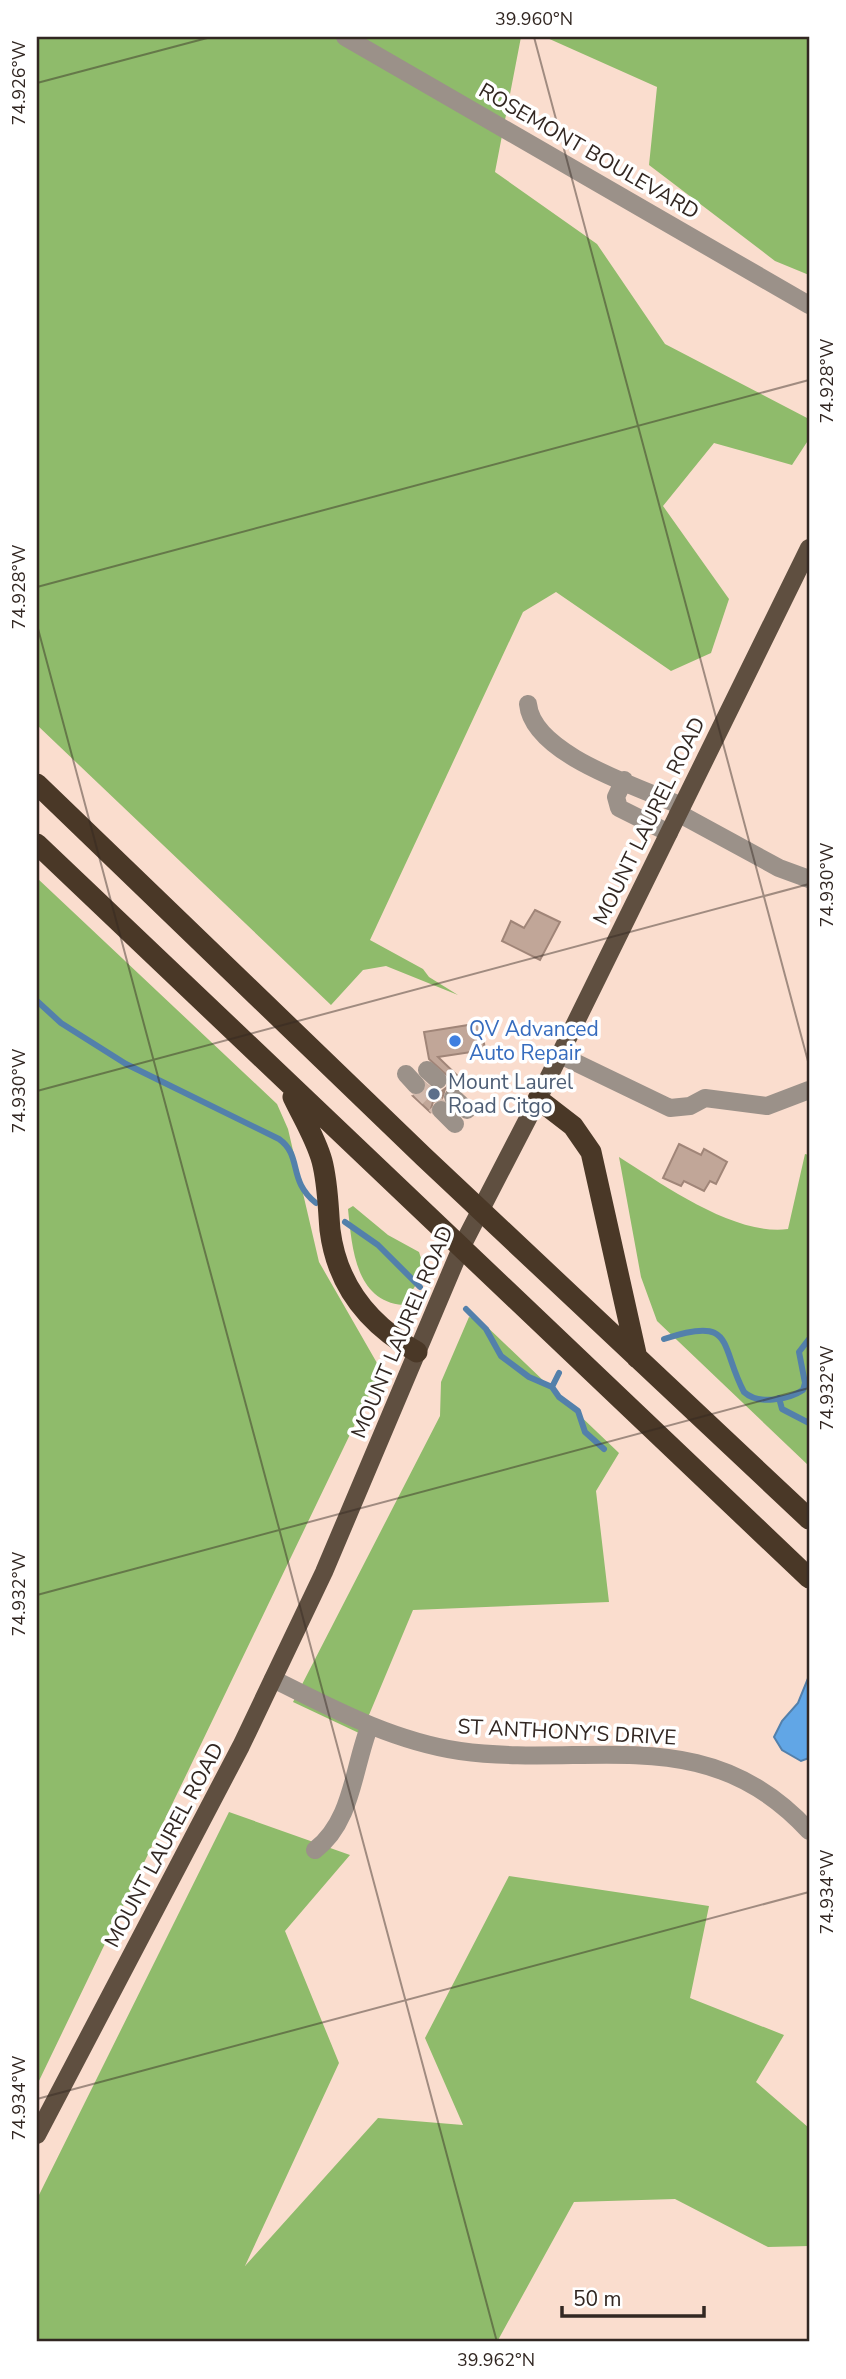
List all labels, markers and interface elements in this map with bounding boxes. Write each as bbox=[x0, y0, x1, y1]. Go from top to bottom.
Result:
text: 39.960°N bbox=[495, 7, 573, 31]
text: 74.926°W bbox=[7, 40, 31, 125]
street label: ROSEMONT BOULEVARD bbox=[474, 76, 704, 226]
text: 74.928°W bbox=[815, 338, 839, 423]
text: 74.928°W bbox=[7, 544, 31, 629]
street label: MOUNT LAUREL ROAD bbox=[586, 712, 712, 930]
text: 74.930°W bbox=[815, 842, 839, 927]
place label: QV Advanced Auto Repair bbox=[469, 1015, 599, 1067]
marker: QV Advanced Auto Repair bbox=[447, 1033, 463, 1049]
text: 74.930°W bbox=[7, 1048, 31, 1133]
place label: Mount Laurel Road Citgo bbox=[448, 1068, 574, 1120]
marker: Mount Laurel Road Citgo bbox=[426, 1086, 442, 1102]
street label: MOUNT LAUREL ROAD bbox=[345, 1222, 459, 1442]
text: 74.932°W bbox=[815, 1345, 839, 1430]
text: 74.932°W bbox=[7, 1551, 31, 1636]
street label: ST ANTHONY'S DRIVE bbox=[457, 1712, 677, 1752]
street label: MOUNT LAUREL ROAD bbox=[98, 1738, 230, 1952]
text: 74.934°W bbox=[815, 1849, 839, 1934]
text: 74.934°W bbox=[7, 2055, 31, 2140]
scale bar bbox=[562, 2274, 704, 2318]
text: 50 m bbox=[573, 2285, 622, 2313]
text: 39.962°N bbox=[457, 2348, 535, 2372]

